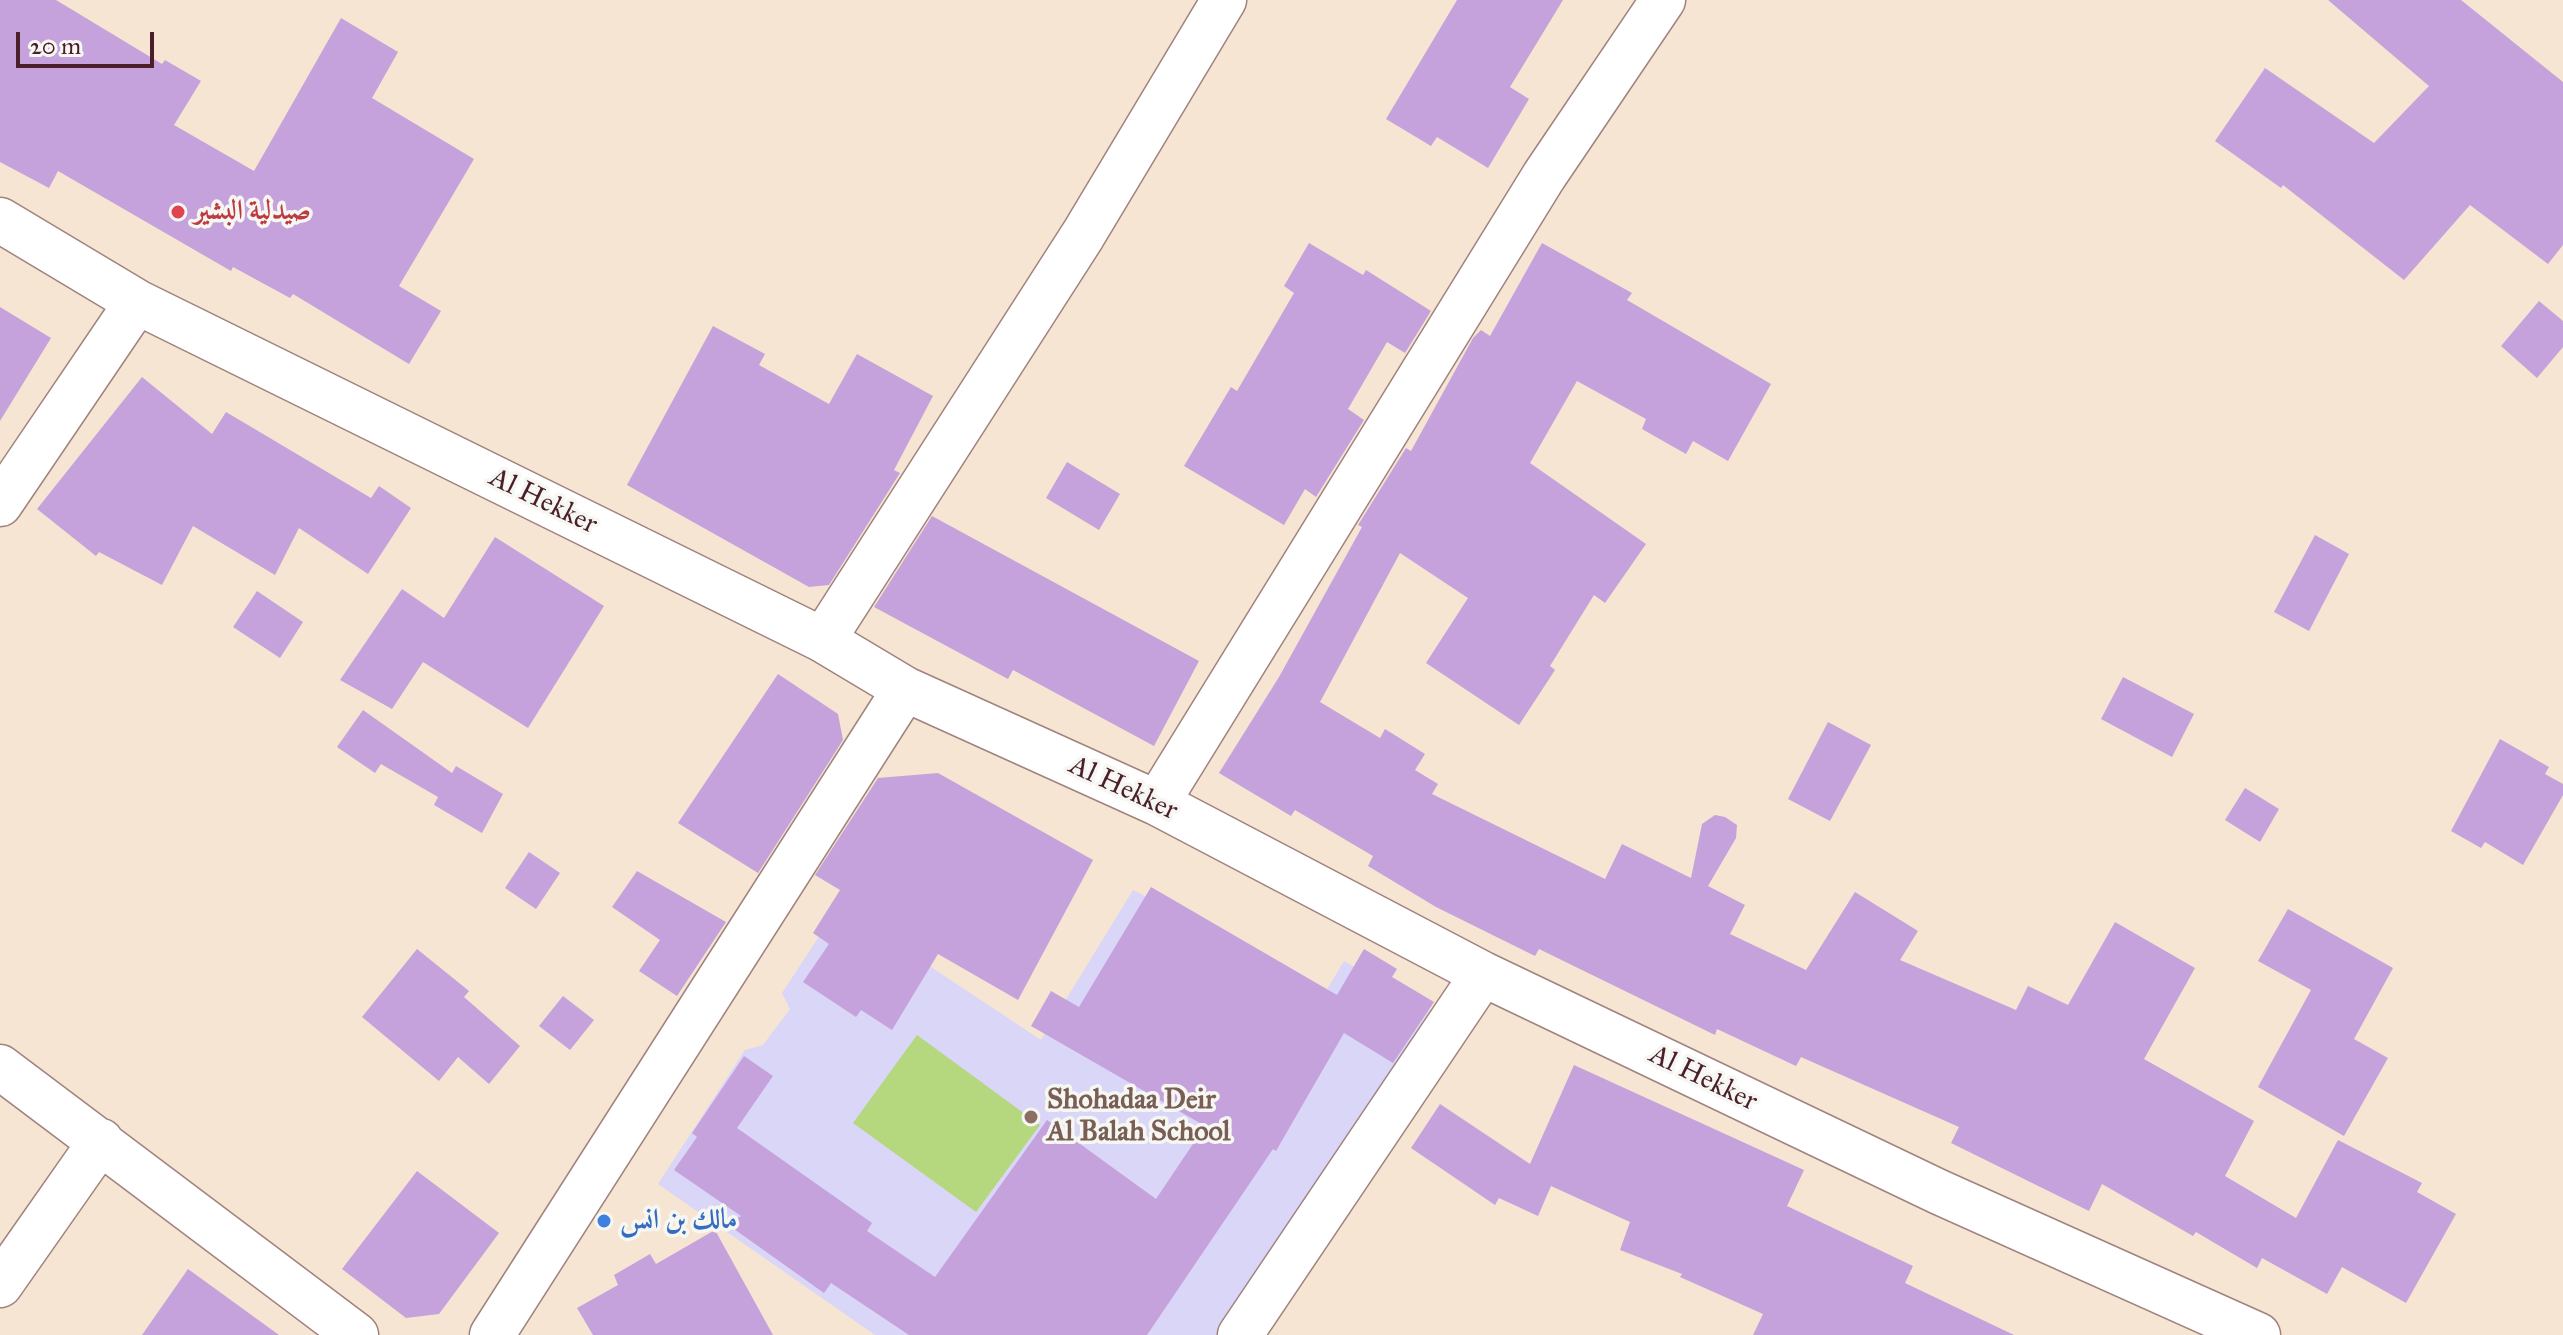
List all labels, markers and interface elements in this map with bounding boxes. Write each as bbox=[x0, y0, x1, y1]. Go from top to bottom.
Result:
scale bar bbox=[20, 16, 158, 66]
text: 20 m bbox=[30, 31, 81, 61]
place label: صيدلية البشير bbox=[194, 195, 311, 229]
marker: صيدلية البشير bbox=[169, 203, 187, 221]
street label: Al Hekker bbox=[484, 462, 602, 542]
street label: Al Hekker bbox=[1063, 749, 1183, 829]
street label: Al Hekker bbox=[1644, 1039, 1762, 1119]
place label: Shohadaa Deir Al Balah School bbox=[1047, 1084, 1230, 1150]
marker: Shohadaa Deir Al Balah School bbox=[1022, 1108, 1040, 1126]
place label: مالك بن انس bbox=[620, 1204, 738, 1238]
marker: مالك بن انس bbox=[595, 1212, 613, 1230]

